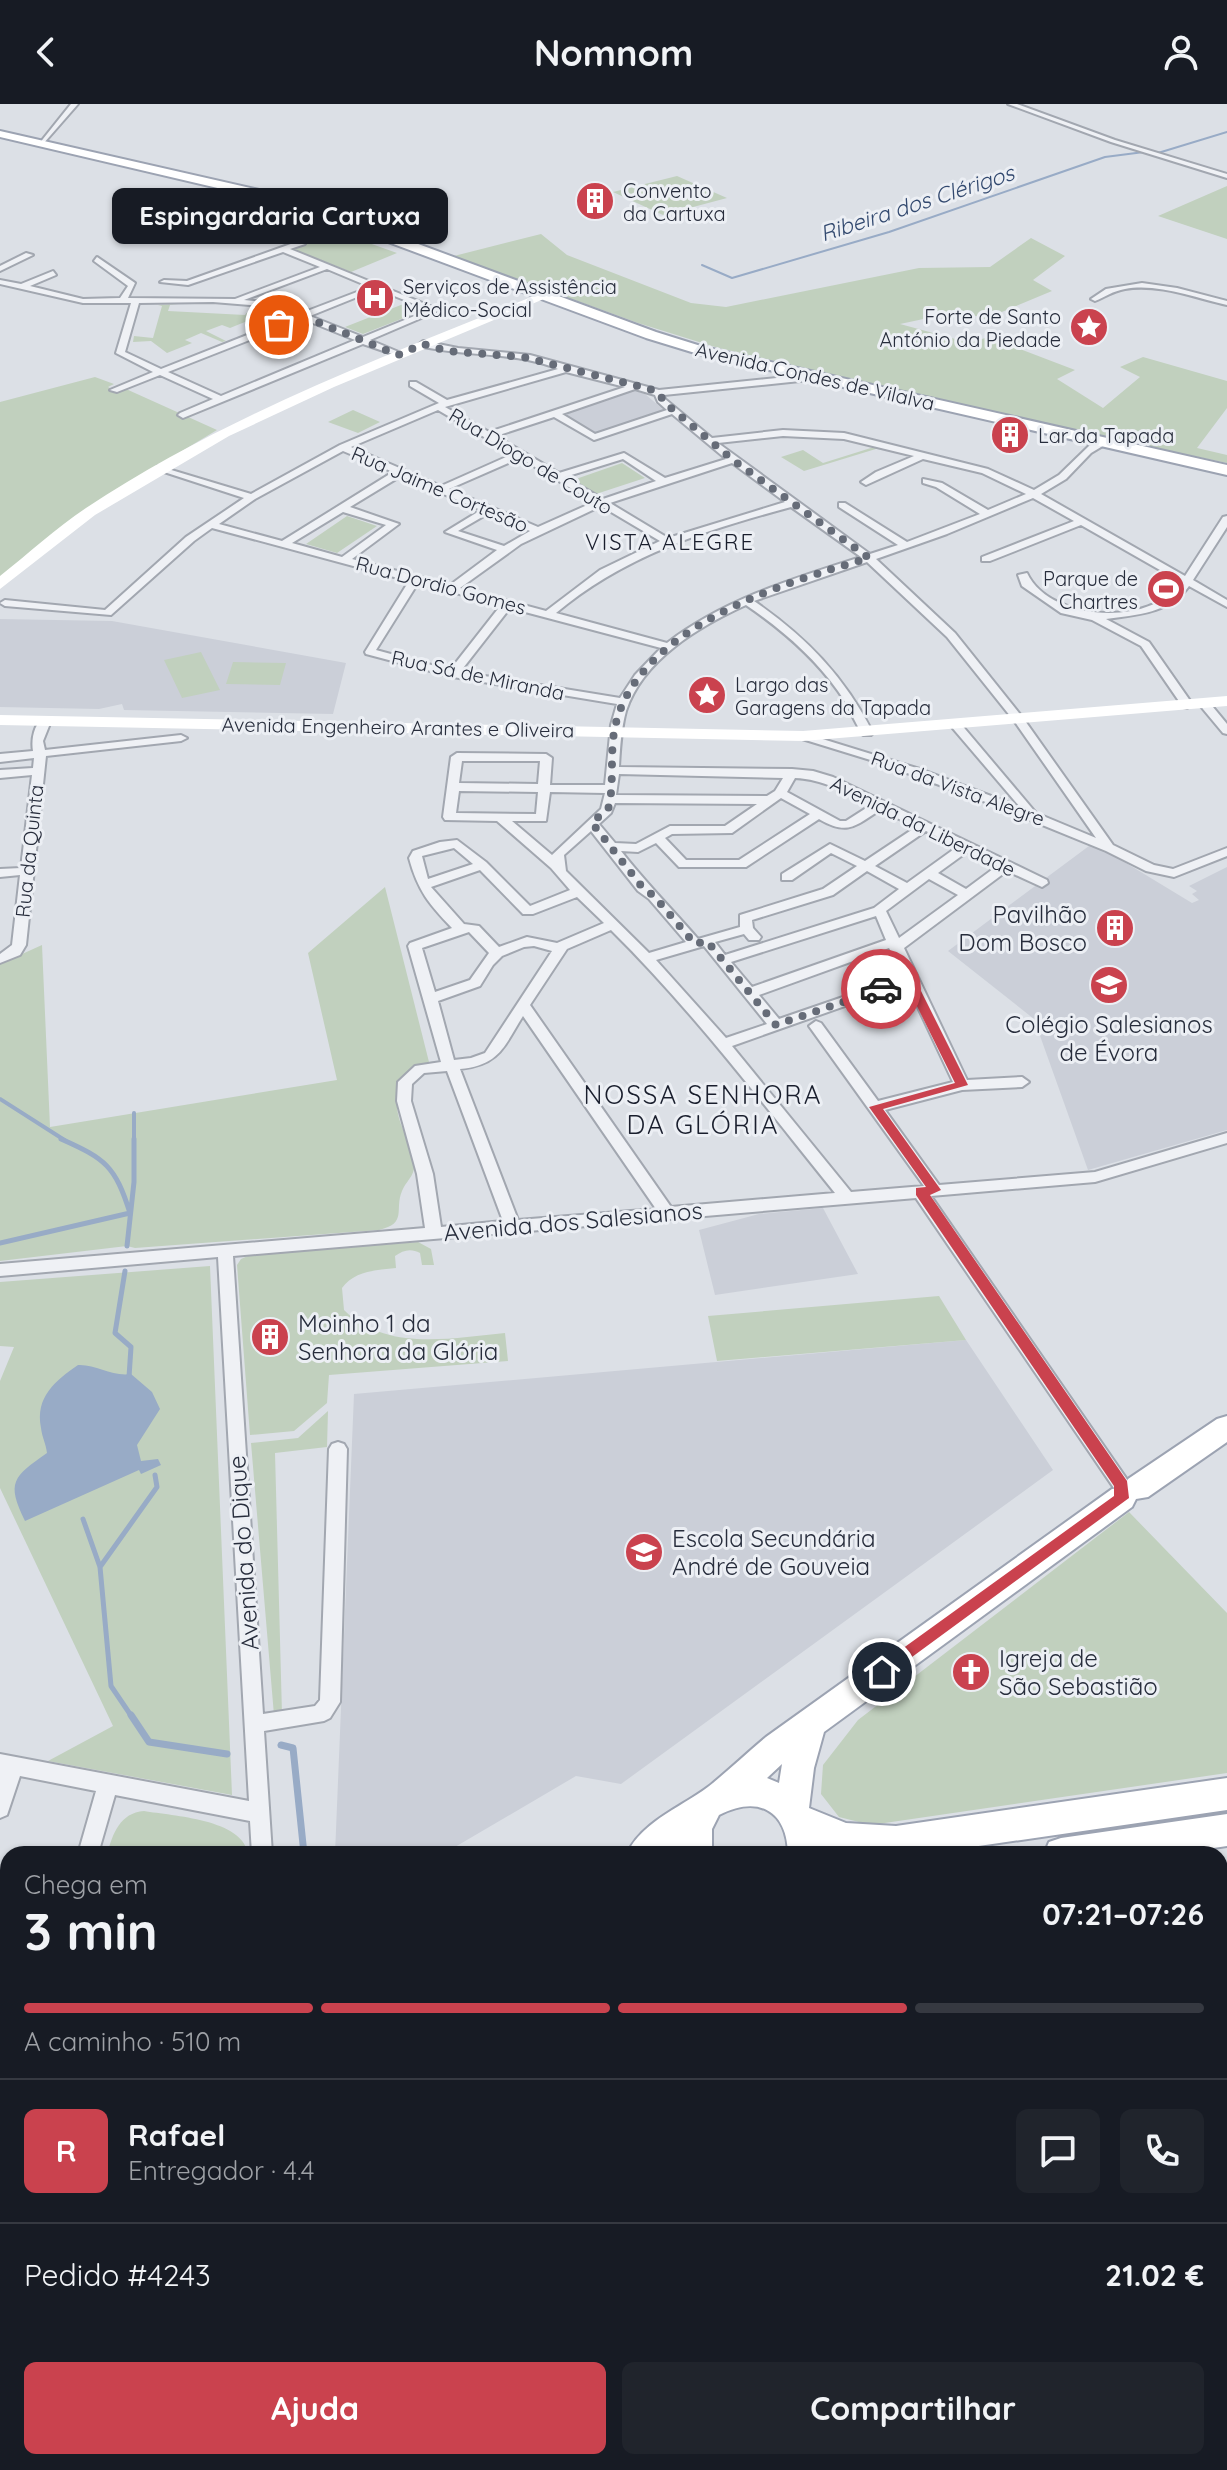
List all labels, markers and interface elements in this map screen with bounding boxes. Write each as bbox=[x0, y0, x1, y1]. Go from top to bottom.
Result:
icon: back bbox=[24, 30, 68, 74]
text: Nomnom bbox=[534, 30, 693, 75]
icon: person bbox=[1159, 30, 1203, 74]
water label: Ribeira dos Clérigos bbox=[817, 158, 1019, 248]
place label: Convento da Cartuxa bbox=[623, 178, 726, 226]
building icon: Convento da Cartuxa bbox=[574, 180, 616, 222]
callout: Espingardaria Cartuxa bbox=[111, 189, 447, 245]
text: Espingardaria Cartuxa bbox=[139, 199, 421, 232]
place label: Serviços de Assistência Médico-Social bbox=[403, 274, 617, 322]
hospital icon: Serviços de Assistência Médico-Social bbox=[354, 277, 396, 319]
pin bbox=[245, 291, 313, 359]
icon: bag bbox=[257, 303, 301, 347]
place label: Forte de Santo António da Piedade bbox=[879, 304, 1061, 352]
place icon: Forte de Santo António da Piedade bbox=[1068, 306, 1110, 348]
street label: Avenida Condes de Vilalva bbox=[693, 336, 937, 416]
street label: Rua Diogo de Couto bbox=[445, 402, 617, 520]
building icon: Lar da Tapada bbox=[989, 414, 1031, 456]
place label: Lar da Tapada bbox=[1038, 423, 1174, 448]
street label: Rua Jaime Cortesão bbox=[348, 440, 532, 538]
district label: VISTA ALEGRE bbox=[585, 528, 755, 556]
street label: Rua Dordio Gomes bbox=[353, 550, 529, 620]
place label: Parque de Chartres bbox=[1043, 566, 1138, 614]
sports icon: Parque de Chartres bbox=[1145, 568, 1187, 610]
street label: Rua Sá de Miranda bbox=[389, 644, 567, 706]
place label: Largo das Garagens da Tapada bbox=[735, 672, 931, 720]
place icon: Largo das Garagens da Tapada bbox=[686, 674, 728, 716]
street label: Avenida Engenheiro Arantes e Oliveira bbox=[221, 711, 575, 743]
street label: Rua da Vista Alegre bbox=[868, 745, 1048, 831]
street label: Avenida da Liberdade bbox=[826, 770, 1020, 882]
street label: Rua da Quinta bbox=[10, 783, 48, 919]
place label: Pavilhão Dom Bosco bbox=[958, 899, 1087, 957]
building icon: Pavilhão Dom Bosco bbox=[1094, 907, 1136, 949]
courier bbox=[841, 949, 921, 1029]
school or university icon: Colégio Salesianos de Évora bbox=[1088, 964, 1130, 1006]
icon: car bbox=[859, 967, 903, 1011]
place label: Colégio Salesianos de Évora bbox=[1005, 1009, 1213, 1067]
district label: NOSSA SENHORA DA GLÓRIA bbox=[583, 1078, 823, 1141]
street label: Avenida dos Salesianos bbox=[442, 1195, 704, 1247]
place label: Moinho 1 da Senhora da Glória bbox=[298, 1308, 498, 1366]
building icon: Moinho 1 da Senhora da Glória bbox=[249, 1316, 291, 1358]
street label: Avenida do Dique bbox=[221, 1454, 265, 1652]
place label: Escola Secundária André de Gouveia bbox=[672, 1523, 875, 1581]
school or university icon: Escola Secundária André de Gouveia bbox=[623, 1531, 665, 1573]
pin bbox=[848, 1638, 916, 1706]
place label: Igreja de São Sebastião bbox=[999, 1643, 1158, 1701]
icon: home bbox=[860, 1650, 904, 1694]
church icon: Igreja de São Sebastião bbox=[950, 1651, 992, 1693]
text: Chega em bbox=[24, 1868, 148, 1901]
text: 07:21–07:26 bbox=[1042, 1895, 1204, 1933]
text: 3 min bbox=[24, 1898, 158, 1963]
text: A caminho · 510 m bbox=[24, 2025, 241, 2058]
button: chat bbox=[1016, 2109, 1100, 2193]
button: phone bbox=[1120, 2109, 1204, 2193]
text: Rafael bbox=[128, 2116, 225, 2154]
text: R bbox=[56, 2132, 76, 2170]
text: Entregador · 4.4 bbox=[128, 2154, 315, 2187]
text: Pedido #4243 bbox=[24, 2256, 211, 2294]
text: 21.02 € bbox=[1105, 2256, 1204, 2294]
button: Ajuda bbox=[24, 2362, 606, 2454]
button: Compartilhar bbox=[622, 2362, 1204, 2454]

